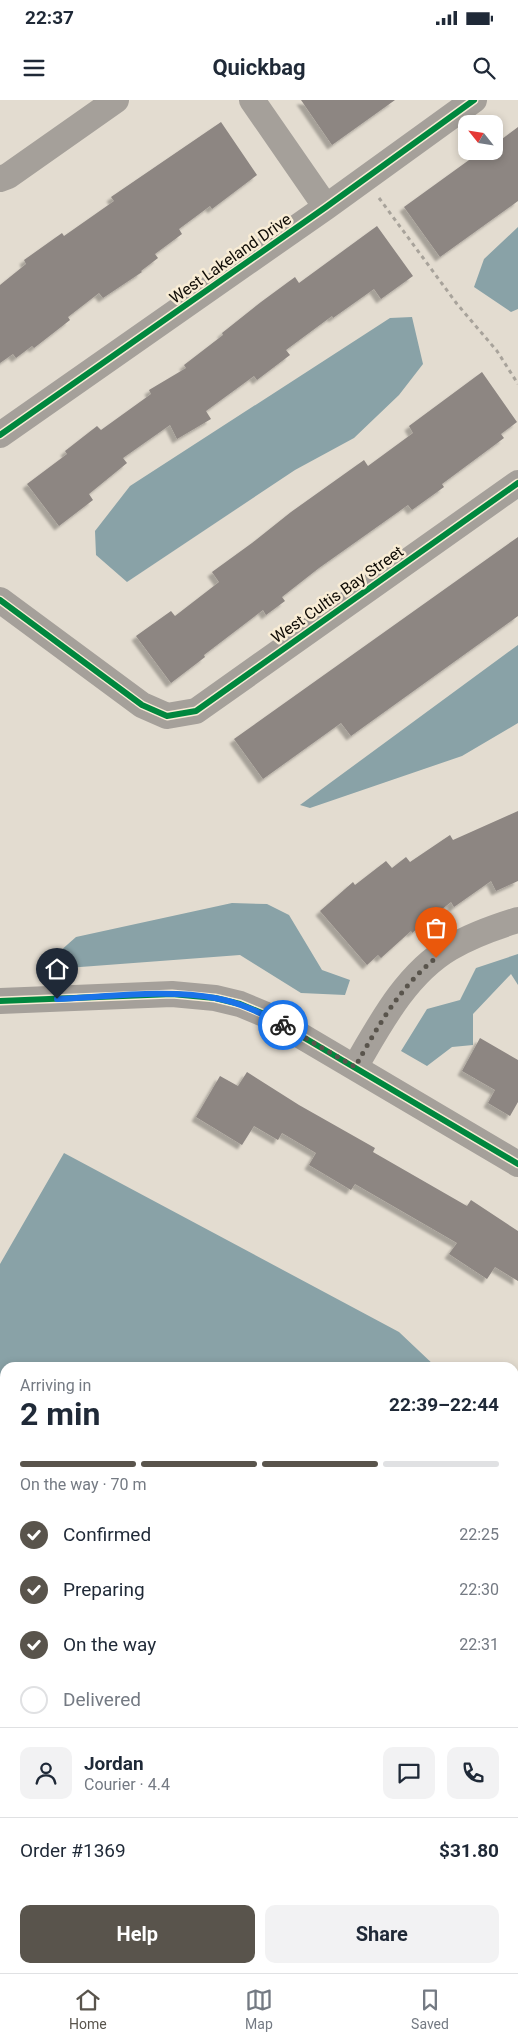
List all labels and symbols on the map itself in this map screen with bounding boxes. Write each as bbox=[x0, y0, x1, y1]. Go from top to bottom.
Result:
north arrow bbox=[458, 115, 502, 160]
street label: West Lakeland Drive bbox=[166, 209, 295, 307]
street label: West Cultis Bay Street bbox=[268, 542, 407, 647]
pin bbox=[415, 907, 457, 958]
pin bbox=[36, 948, 78, 999]
courier bbox=[258, 1000, 308, 1050]

